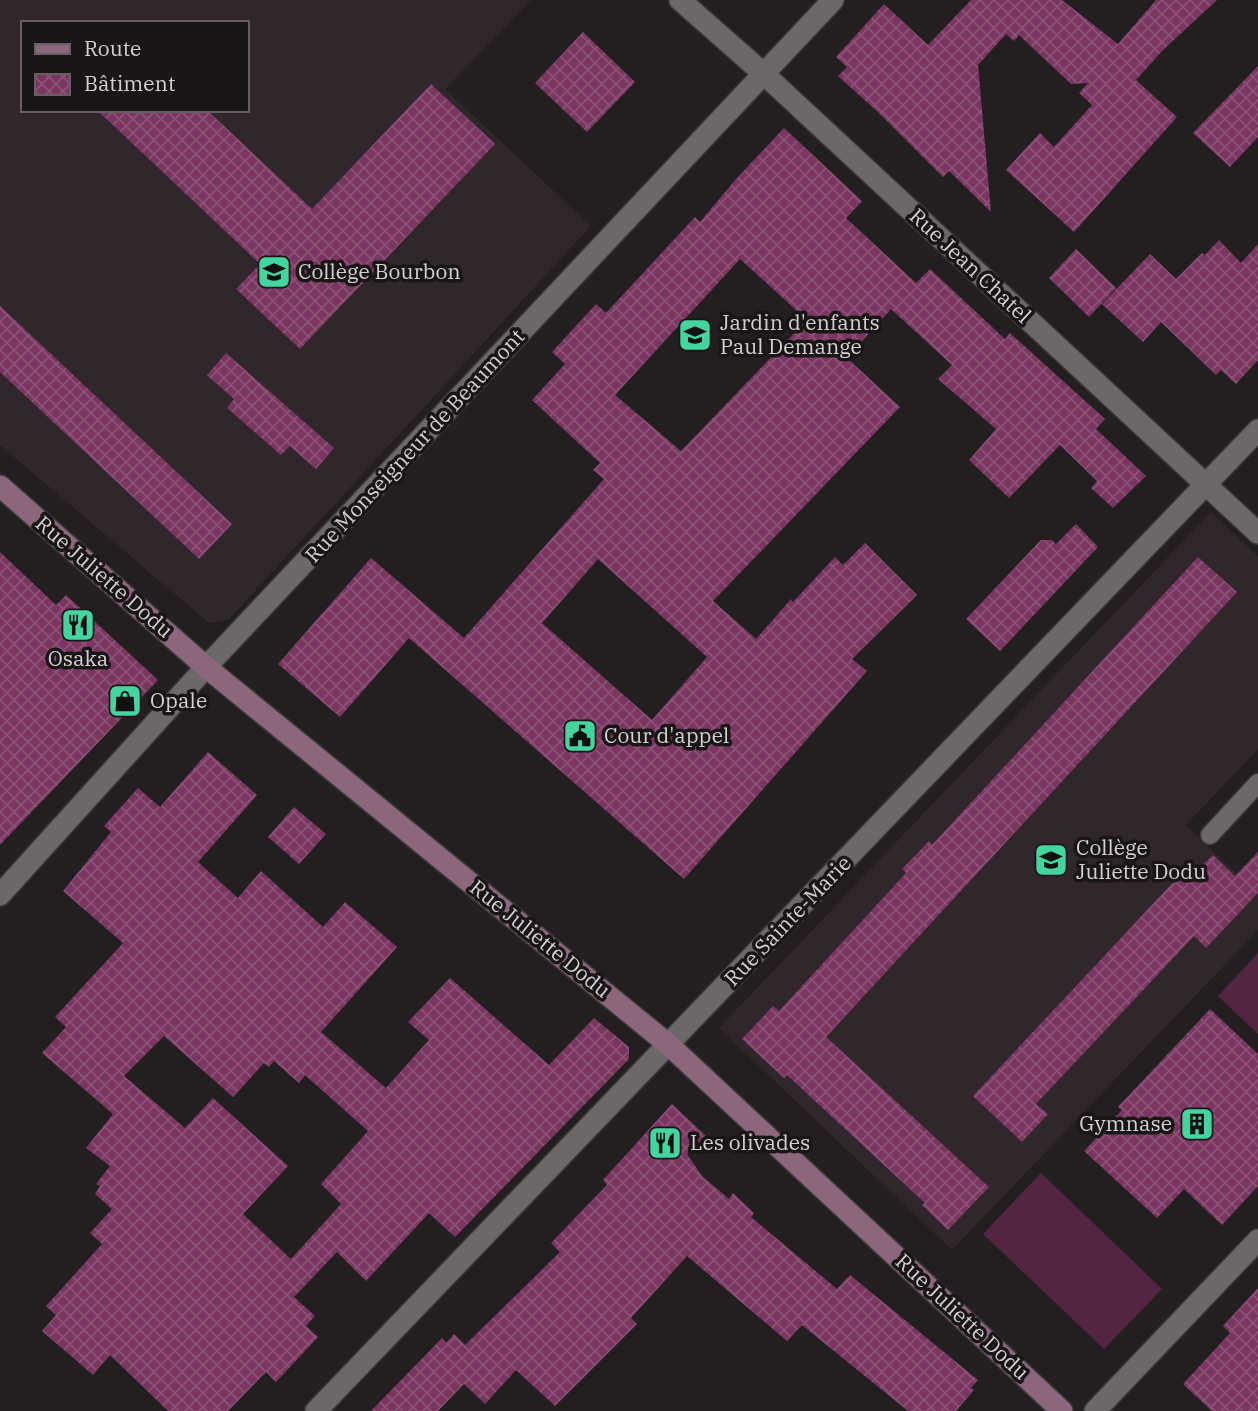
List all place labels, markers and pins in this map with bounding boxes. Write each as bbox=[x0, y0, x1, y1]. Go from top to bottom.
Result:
school or university icon: Collège Bourbon bbox=[255, 253, 293, 291]
place label: Collège Bourbon bbox=[298, 257, 461, 285]
place label: Jardin d'enfants Paul Demange bbox=[720, 308, 880, 360]
school or university icon: Jardin d'enfants Paul Demange bbox=[676, 316, 714, 354]
restaurant icon: Osaka bbox=[59, 606, 97, 644]
place label: Osaka bbox=[48, 644, 108, 672]
shop icon: Opale bbox=[106, 682, 144, 720]
place label: Opale bbox=[150, 686, 207, 714]
public building icon: Cour d'appel bbox=[561, 717, 599, 755]
place label: Cour d'appel bbox=[604, 721, 729, 749]
place label: Collège Juliette Dodu bbox=[1076, 833, 1206, 885]
school or university icon: Collège Juliette Dodu bbox=[1032, 841, 1070, 879]
building icon: Gymnase bbox=[1178, 1105, 1216, 1143]
place label: Gymnase bbox=[1079, 1109, 1172, 1137]
restaurant icon: Les olivades bbox=[646, 1124, 684, 1162]
place label: Les olivades bbox=[690, 1128, 810, 1156]

